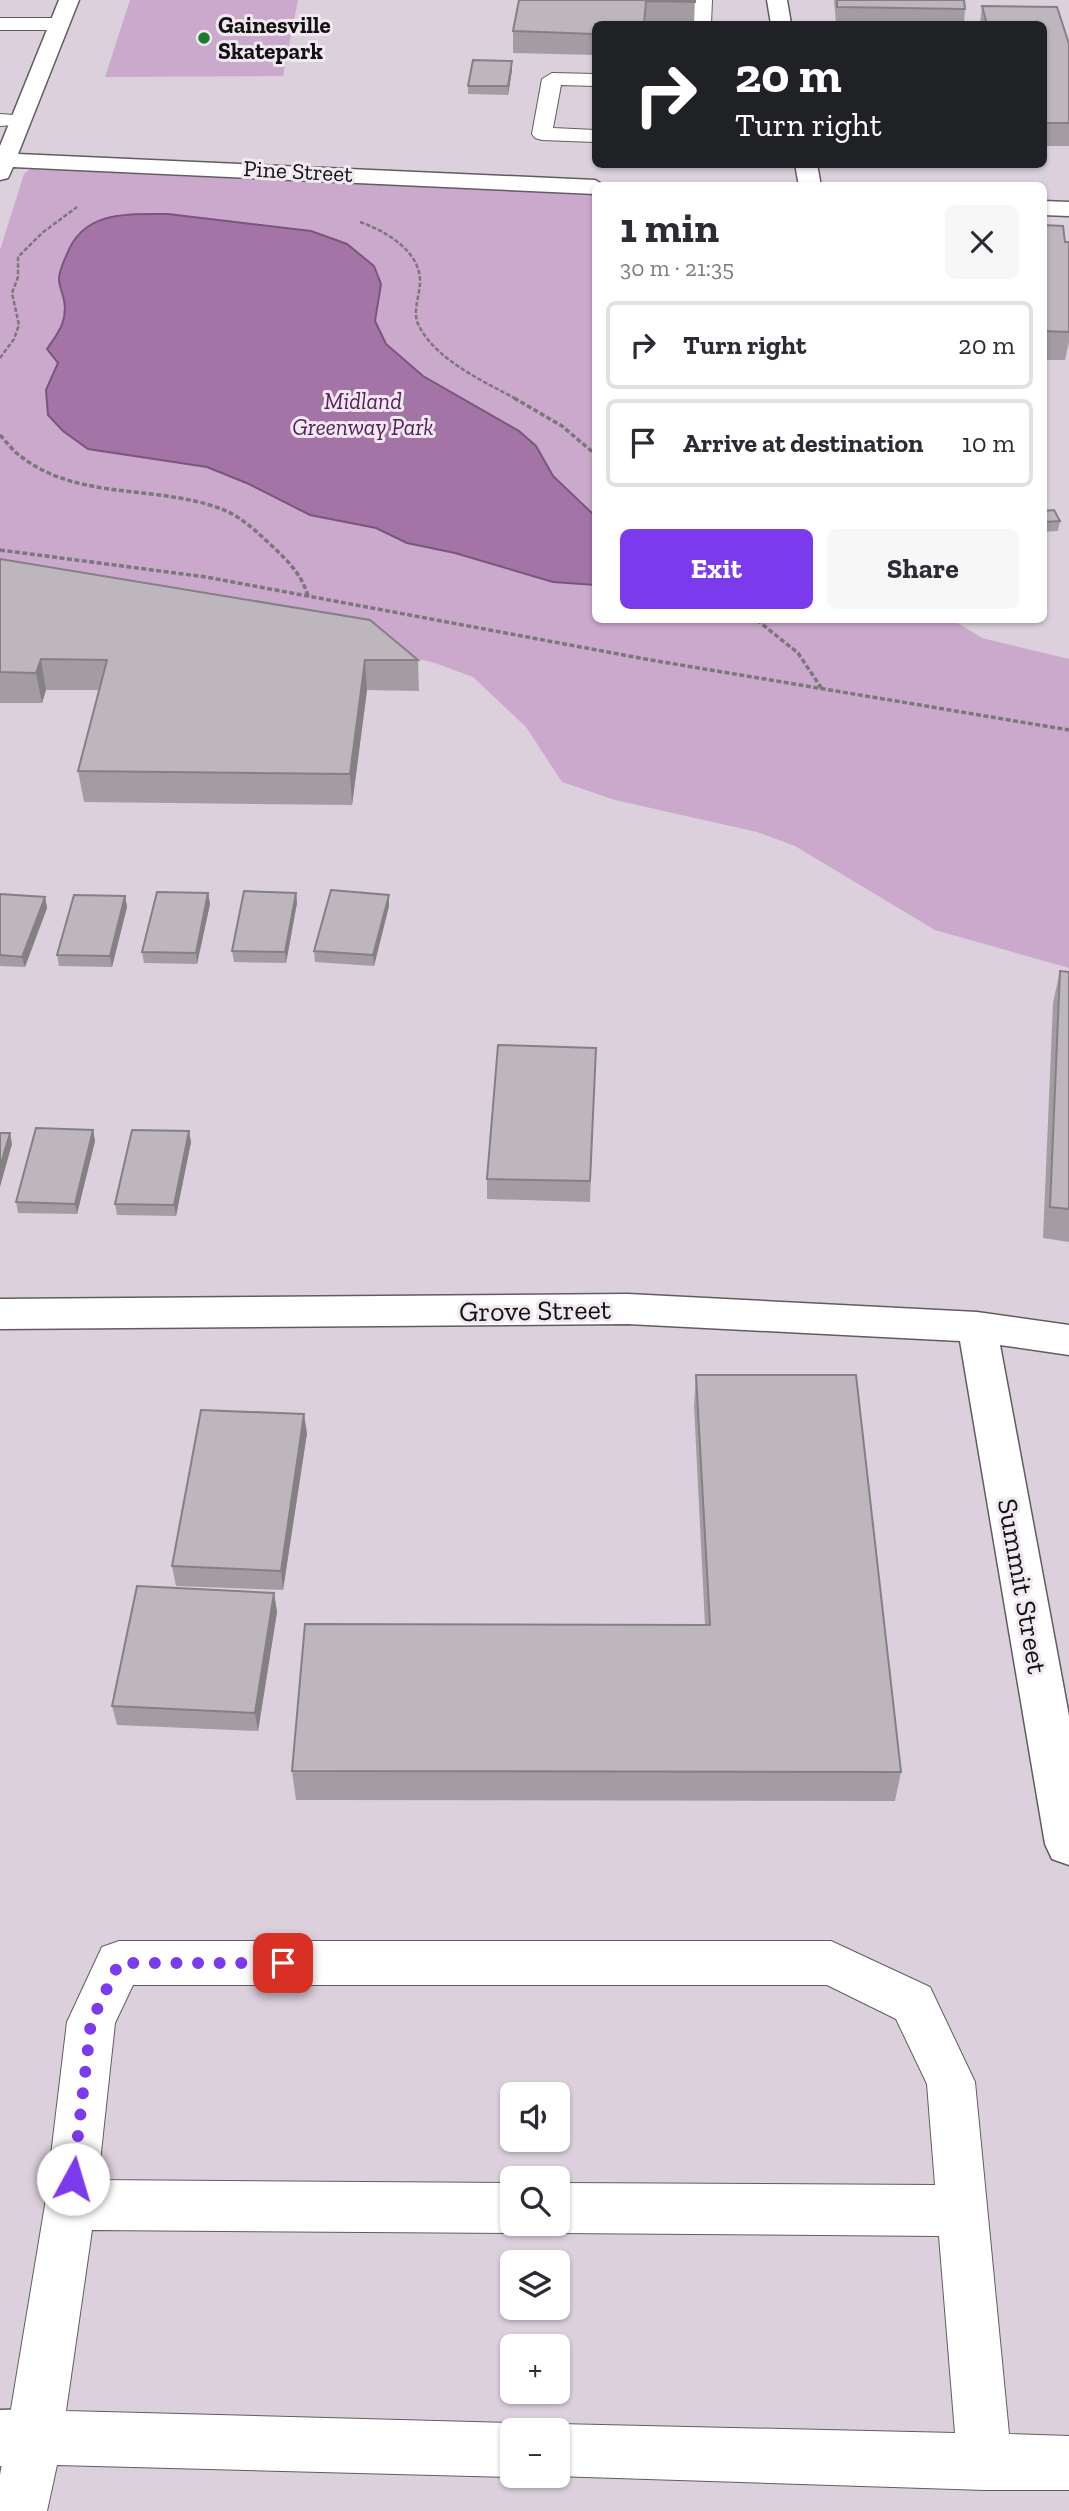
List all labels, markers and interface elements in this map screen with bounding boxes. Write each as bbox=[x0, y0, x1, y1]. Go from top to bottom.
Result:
place label: Gainesville Skatepark bbox=[218, 11, 331, 65]
marker: Gainesville Skatepark bbox=[196, 30, 212, 46]
text: 20 m bbox=[735, 46, 842, 105]
icon: right bbox=[620, 49, 711, 140]
text: Turn right bbox=[735, 106, 882, 144]
street label: Pine Street bbox=[243, 154, 354, 188]
text: 1 min bbox=[620, 202, 719, 253]
button: close bbox=[945, 205, 1019, 279]
text: 30 m · 21:35 bbox=[620, 254, 734, 282]
icon: right bbox=[624, 326, 662, 364]
text: Turn right bbox=[683, 329, 806, 361]
text: 20 m bbox=[958, 329, 1015, 361]
park label: Midland Greenway Park bbox=[292, 387, 434, 441]
icon: arrive bbox=[624, 424, 662, 462]
text: Arrive at destination bbox=[683, 427, 923, 459]
text: 10 m bbox=[962, 427, 1015, 459]
button: Exit bbox=[620, 529, 813, 609]
button: Share bbox=[827, 529, 1019, 609]
street label: Grove Street bbox=[459, 1293, 612, 1328]
street label: Summit Street bbox=[991, 1496, 1054, 1677]
pin bbox=[253, 1933, 313, 1993]
icon: arrive bbox=[264, 1944, 302, 1982]
map controls bbox=[500, 2082, 570, 2488]
button: sound bbox=[500, 2082, 570, 2152]
position arrow bbox=[36, 2142, 110, 2216]
button: search bbox=[500, 2166, 570, 2236]
button: layers bbox=[500, 2250, 570, 2320]
button: + bbox=[500, 2334, 570, 2404]
button: − bbox=[500, 2418, 570, 2488]

